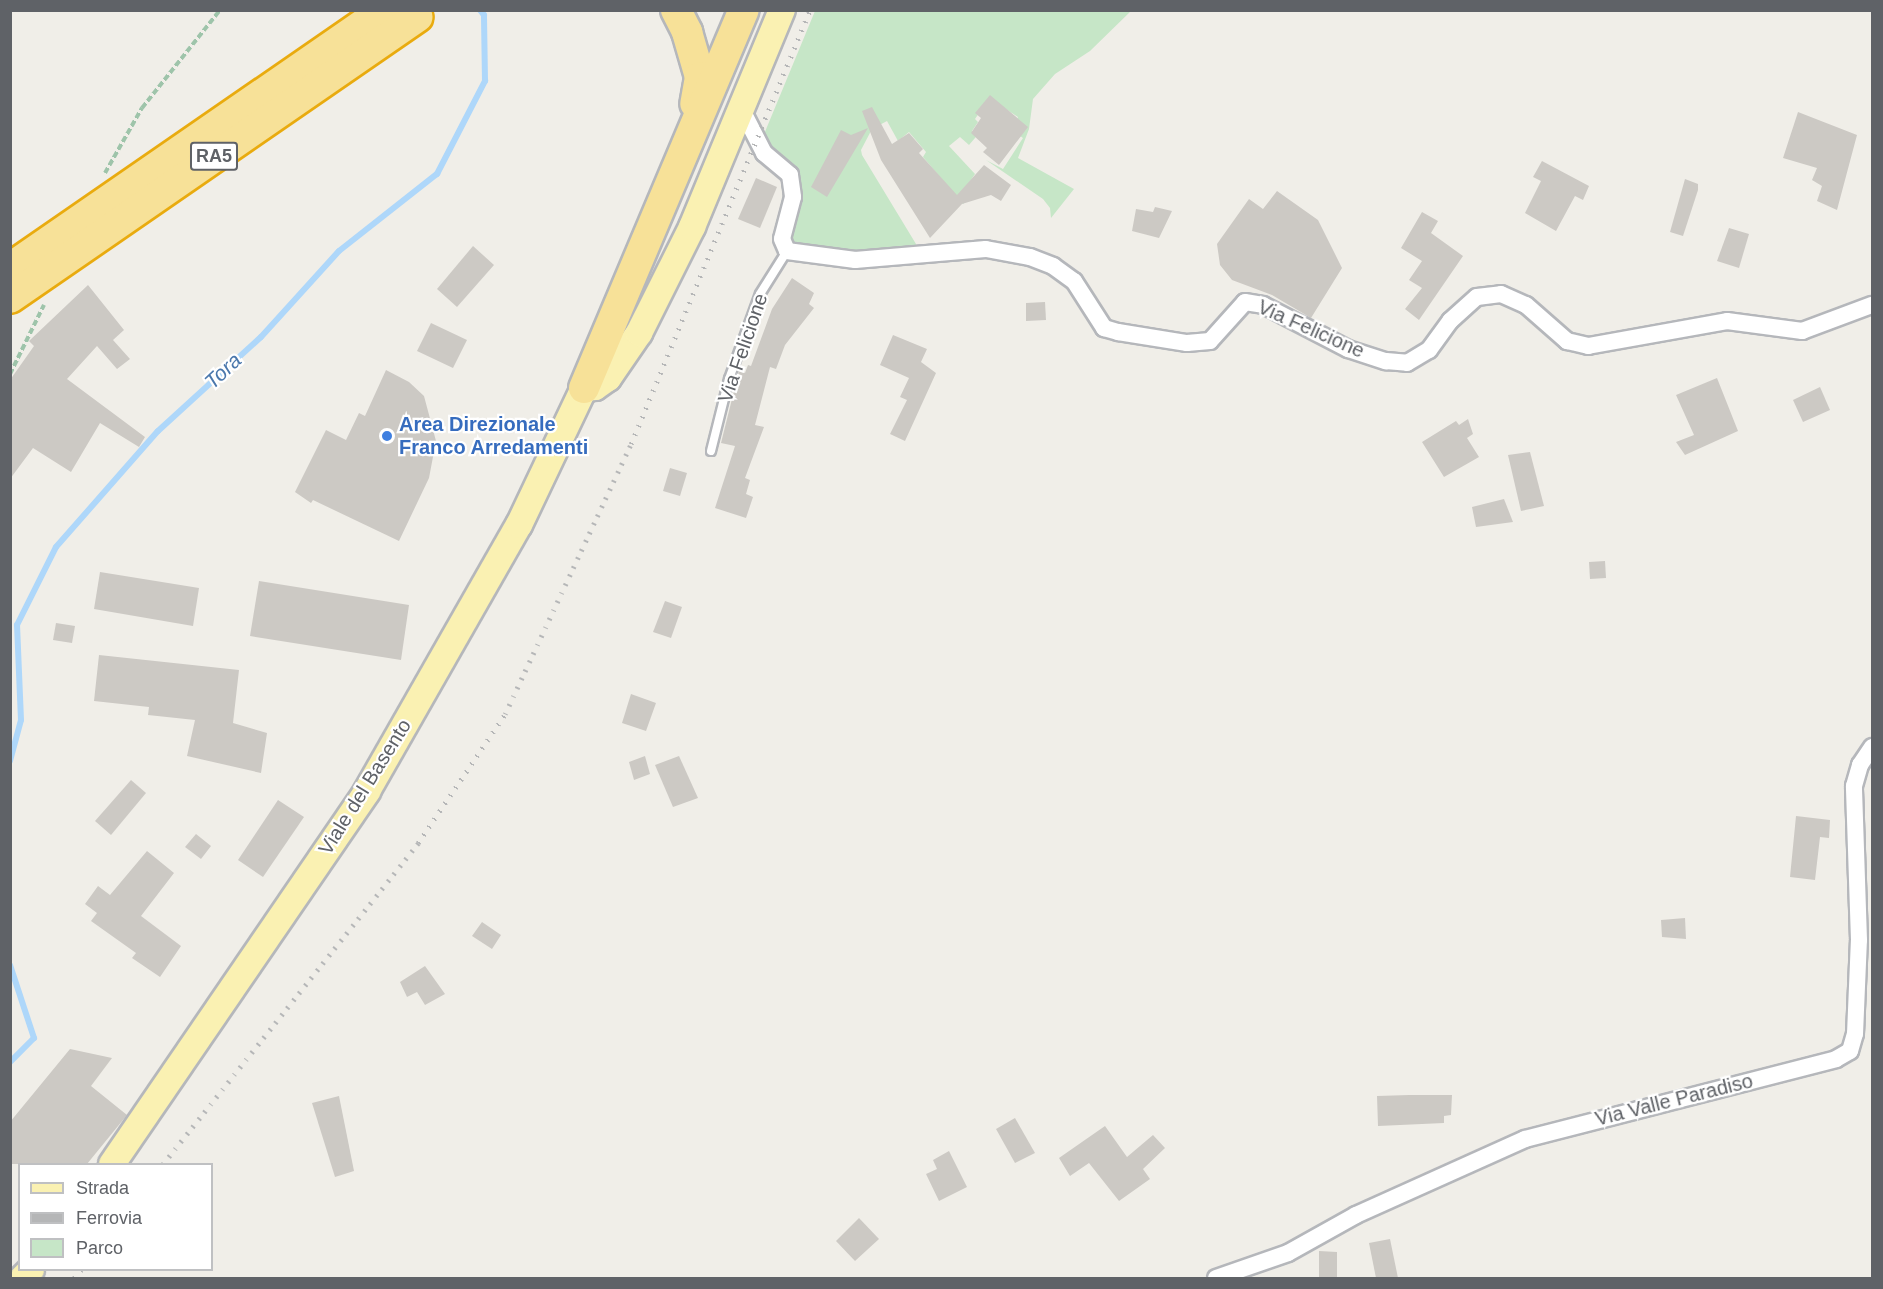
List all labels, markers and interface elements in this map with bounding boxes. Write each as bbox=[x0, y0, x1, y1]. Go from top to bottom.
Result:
road number: RA5 bbox=[188, 141, 240, 171]
street label: Via Felicione bbox=[713, 290, 773, 406]
street label: Via Felicione bbox=[1254, 295, 1368, 363]
water label: Tora bbox=[199, 348, 247, 394]
place label: Area Direzionale Franco Arredamenti bbox=[399, 412, 589, 459]
marker: Area Direzionale Franco Arredamenti bbox=[380, 429, 394, 443]
street label: Viale del Basento bbox=[314, 715, 416, 859]
street label: Via Valle Paradiso bbox=[1593, 1069, 1755, 1131]
legend bbox=[18, 1163, 213, 1271]
text: Strada bbox=[76, 1178, 129, 1198]
text: Ferrovia bbox=[76, 1208, 142, 1228]
text: Parco bbox=[76, 1238, 123, 1258]

